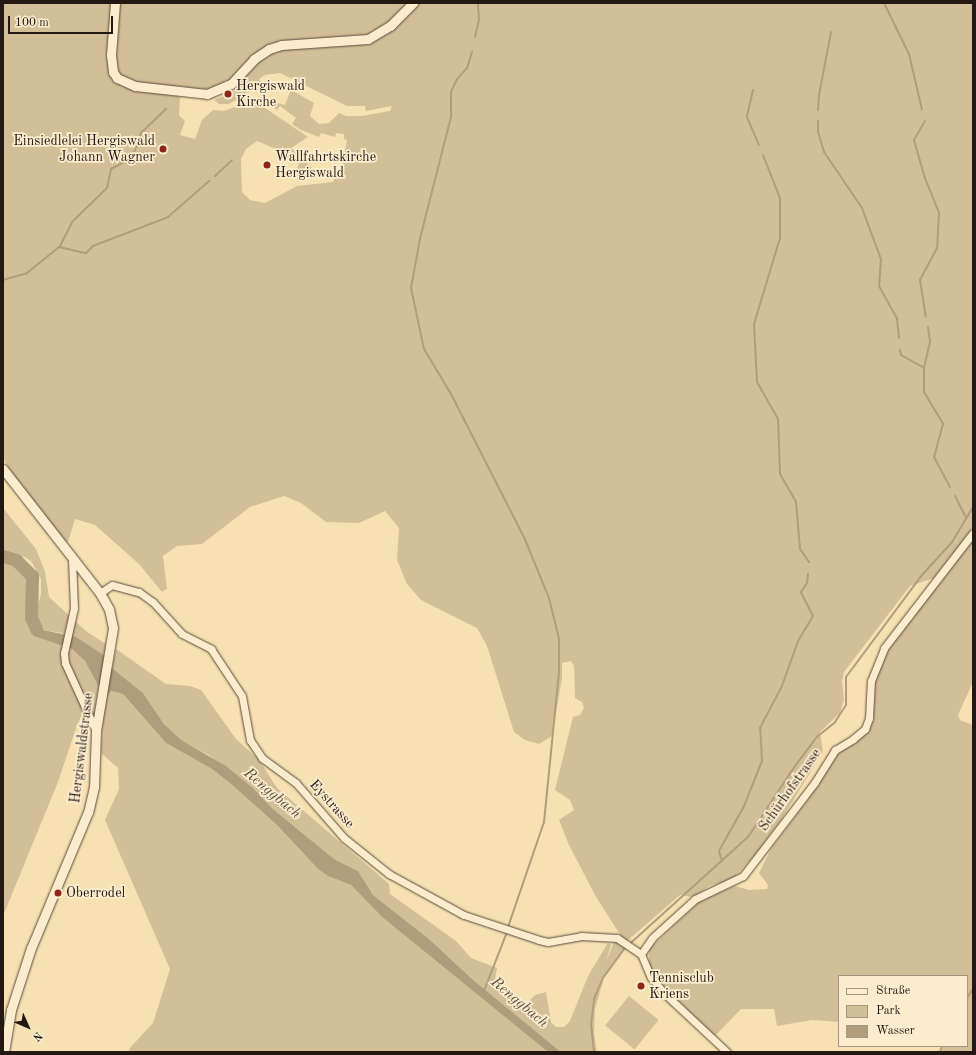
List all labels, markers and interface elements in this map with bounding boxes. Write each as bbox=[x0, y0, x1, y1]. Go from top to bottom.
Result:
scale bar bbox=[10, 8, 115, 34]
text: 100 m bbox=[15, 17, 49, 29]
place label: Hergiswald Kirche bbox=[236, 78, 305, 110]
marker: Hergiswald Kirche bbox=[223, 89, 233, 99]
place label: Einsiedlelei Hergiswald Johann Wagner bbox=[13, 133, 155, 166]
marker: Einsiedlelei Hergiswald Johann Wagner bbox=[158, 144, 168, 154]
place label: Wallfahrtskirche Hergiswald bbox=[275, 149, 376, 182]
marker: Wallfahrtskirche Hergiswald bbox=[262, 160, 272, 170]
street label: Hergiswaldstrasse bbox=[67, 692, 97, 804]
street label: Schürhofstrasse bbox=[755, 745, 825, 835]
water label: Renggbach bbox=[240, 765, 304, 823]
street label: Eystrasse bbox=[306, 776, 358, 832]
place label: Oberrodel bbox=[66, 885, 125, 901]
marker: Oberrodel bbox=[53, 888, 63, 898]
place label: Tennisclub Kriens bbox=[649, 970, 714, 1002]
water label: Renggbach bbox=[487, 974, 551, 1032]
legend bbox=[838, 975, 968, 1047]
marker: Tennisclub Kriens bbox=[636, 981, 646, 991]
text: Straße bbox=[876, 985, 910, 997]
text: Park bbox=[876, 1005, 901, 1017]
north arrow bbox=[8, 1007, 48, 1047]
text: Wasser bbox=[876, 1025, 915, 1037]
text: N bbox=[30, 1029, 44, 1043]

